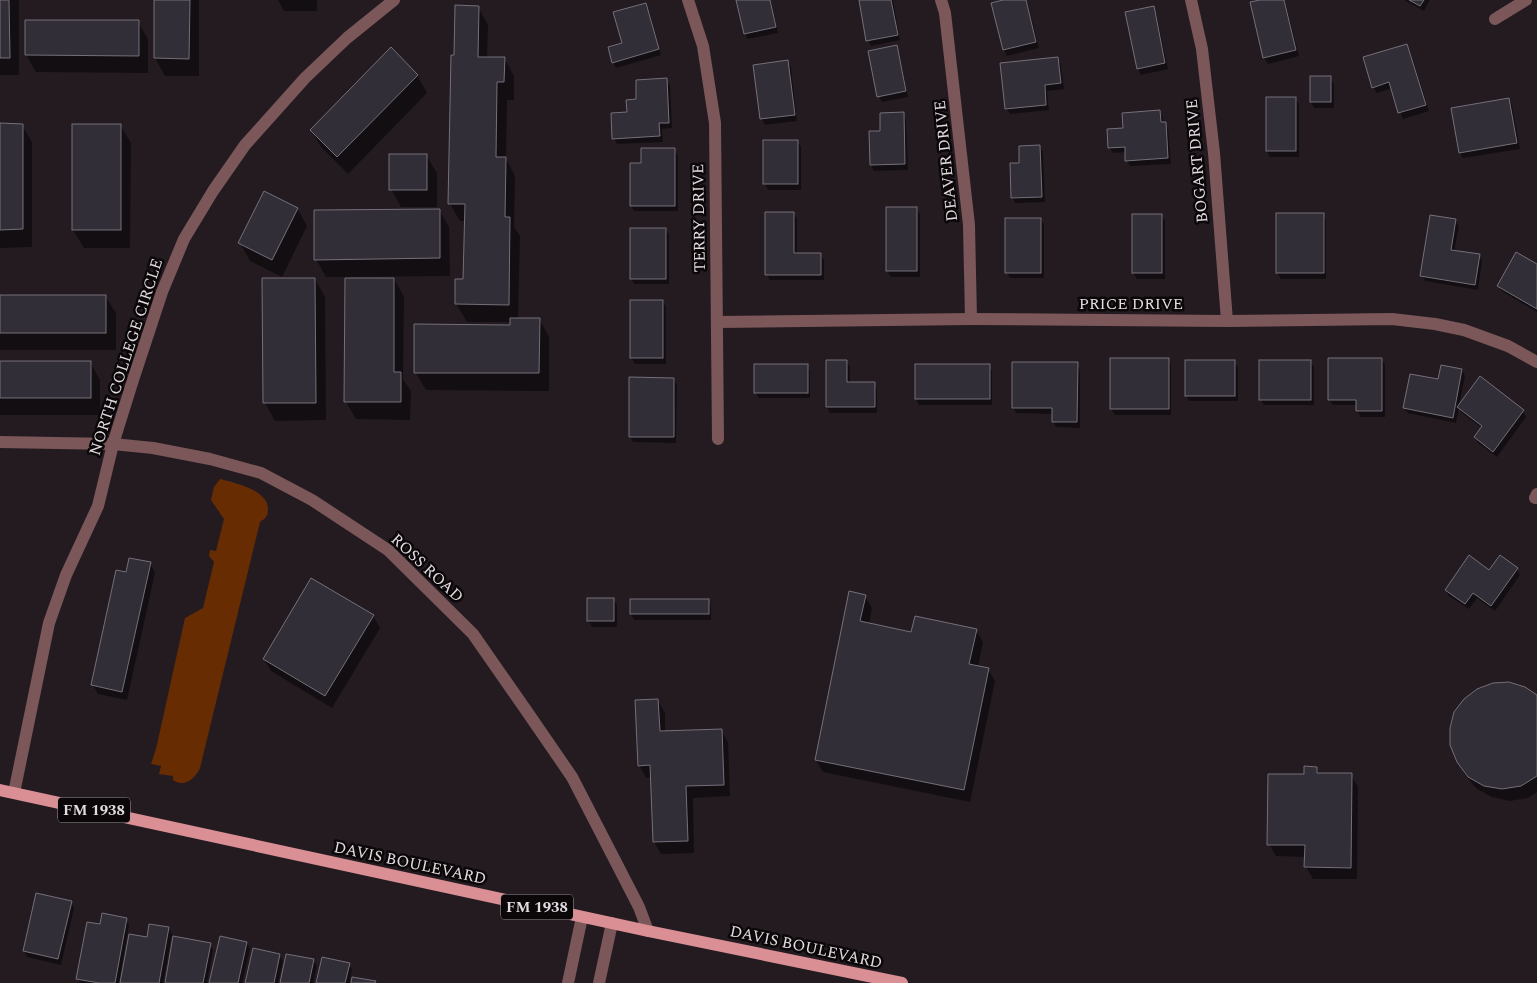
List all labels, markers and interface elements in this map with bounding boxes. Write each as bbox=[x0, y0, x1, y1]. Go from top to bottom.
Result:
street label: BOGART DRIVE bbox=[1180, 98, 1214, 224]
street label: DEAVER DRIVE bbox=[928, 99, 964, 223]
street label: TERRY DRIVE bbox=[686, 163, 712, 273]
street label: NORTH COLLEGE CIRCLE bbox=[83, 255, 169, 459]
street label: PRICE DRIVE bbox=[1079, 292, 1183, 316]
street label: ROSS ROAD bbox=[385, 528, 469, 608]
road number: FM 1938 bbox=[58, 798, 130, 822]
street label: DAVIS BOULEVARD bbox=[332, 835, 488, 891]
road number: FM 1938 bbox=[501, 894, 573, 920]
street label: DAVIS BOULEVARD bbox=[728, 919, 884, 975]

